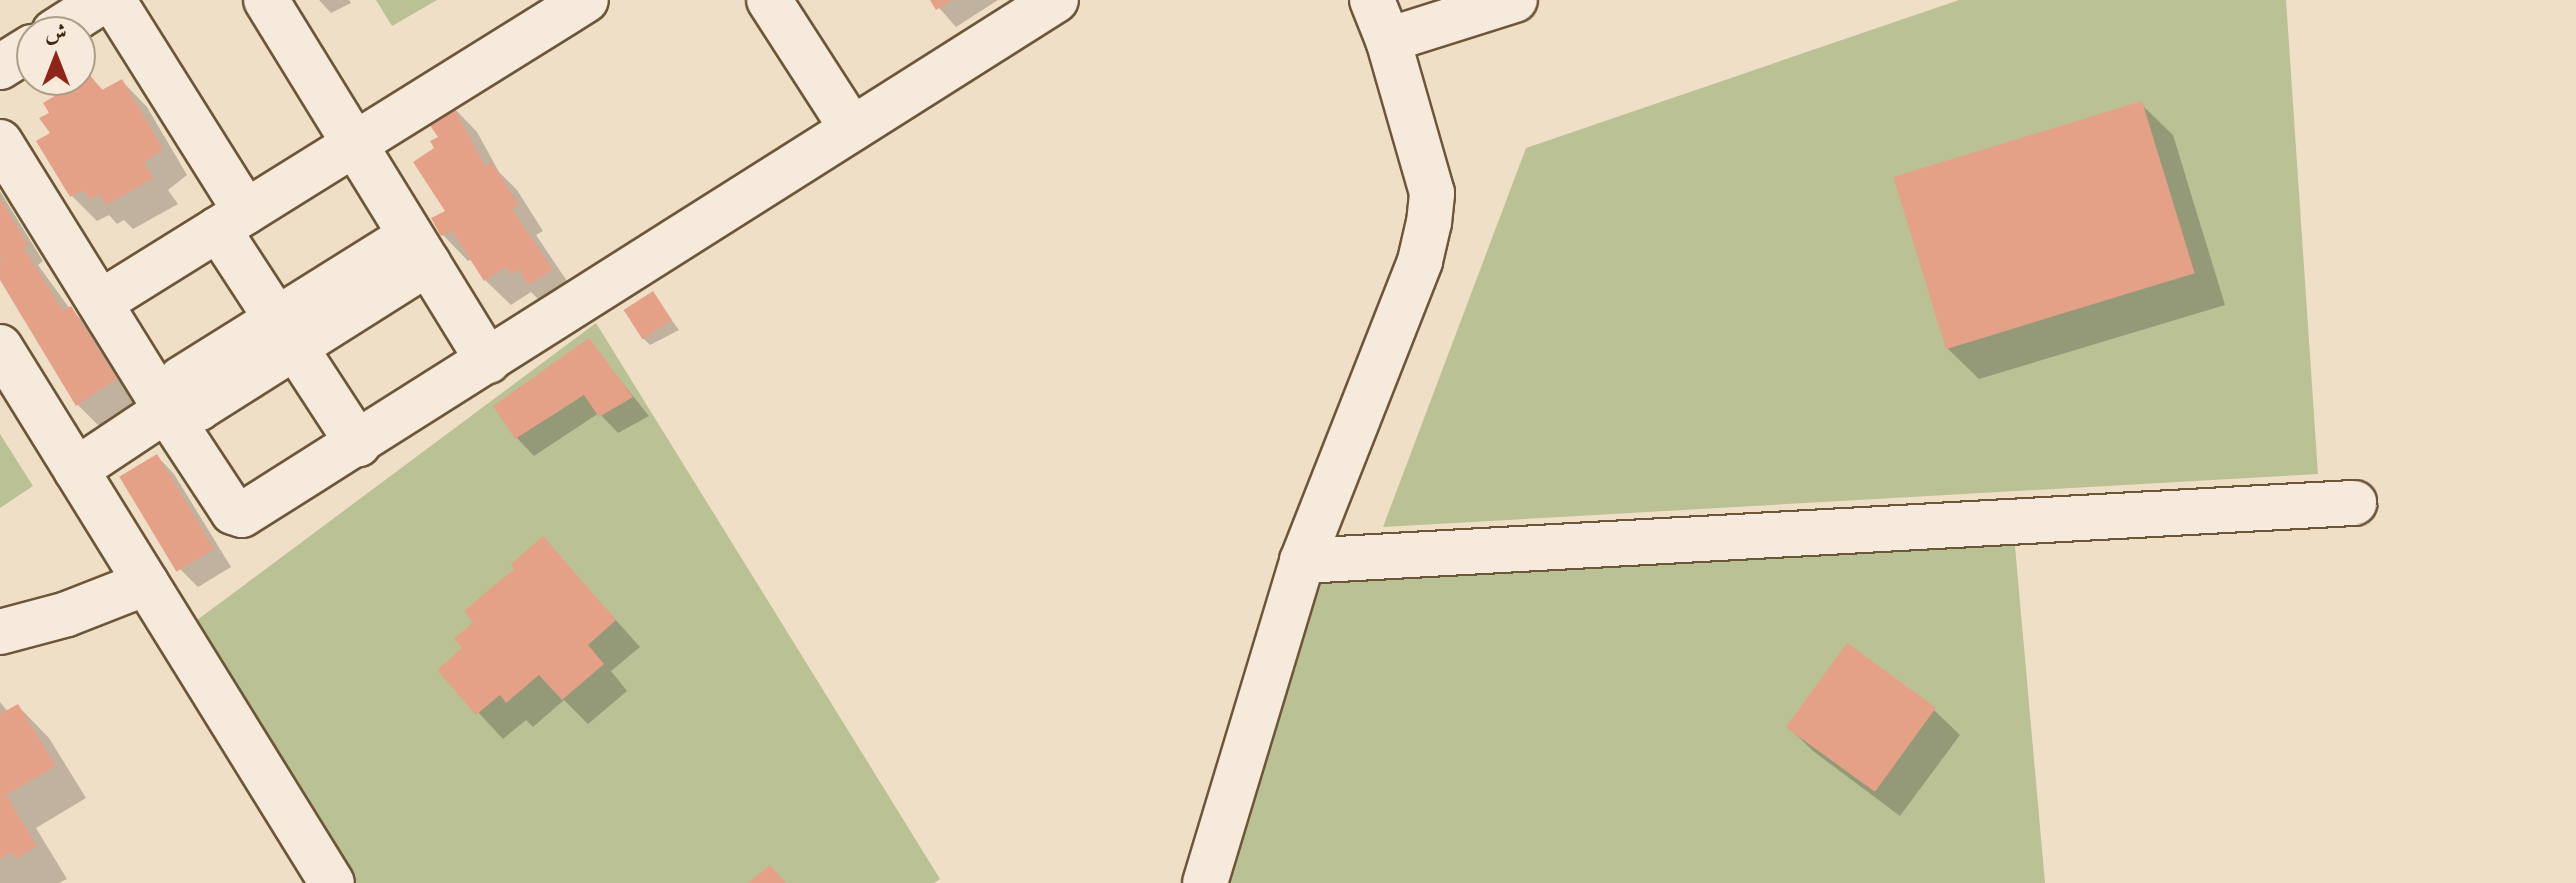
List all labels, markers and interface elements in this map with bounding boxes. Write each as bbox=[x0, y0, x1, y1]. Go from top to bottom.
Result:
north arrow bbox=[16, 16, 96, 96]
text: ش bbox=[45, 20, 67, 47]

